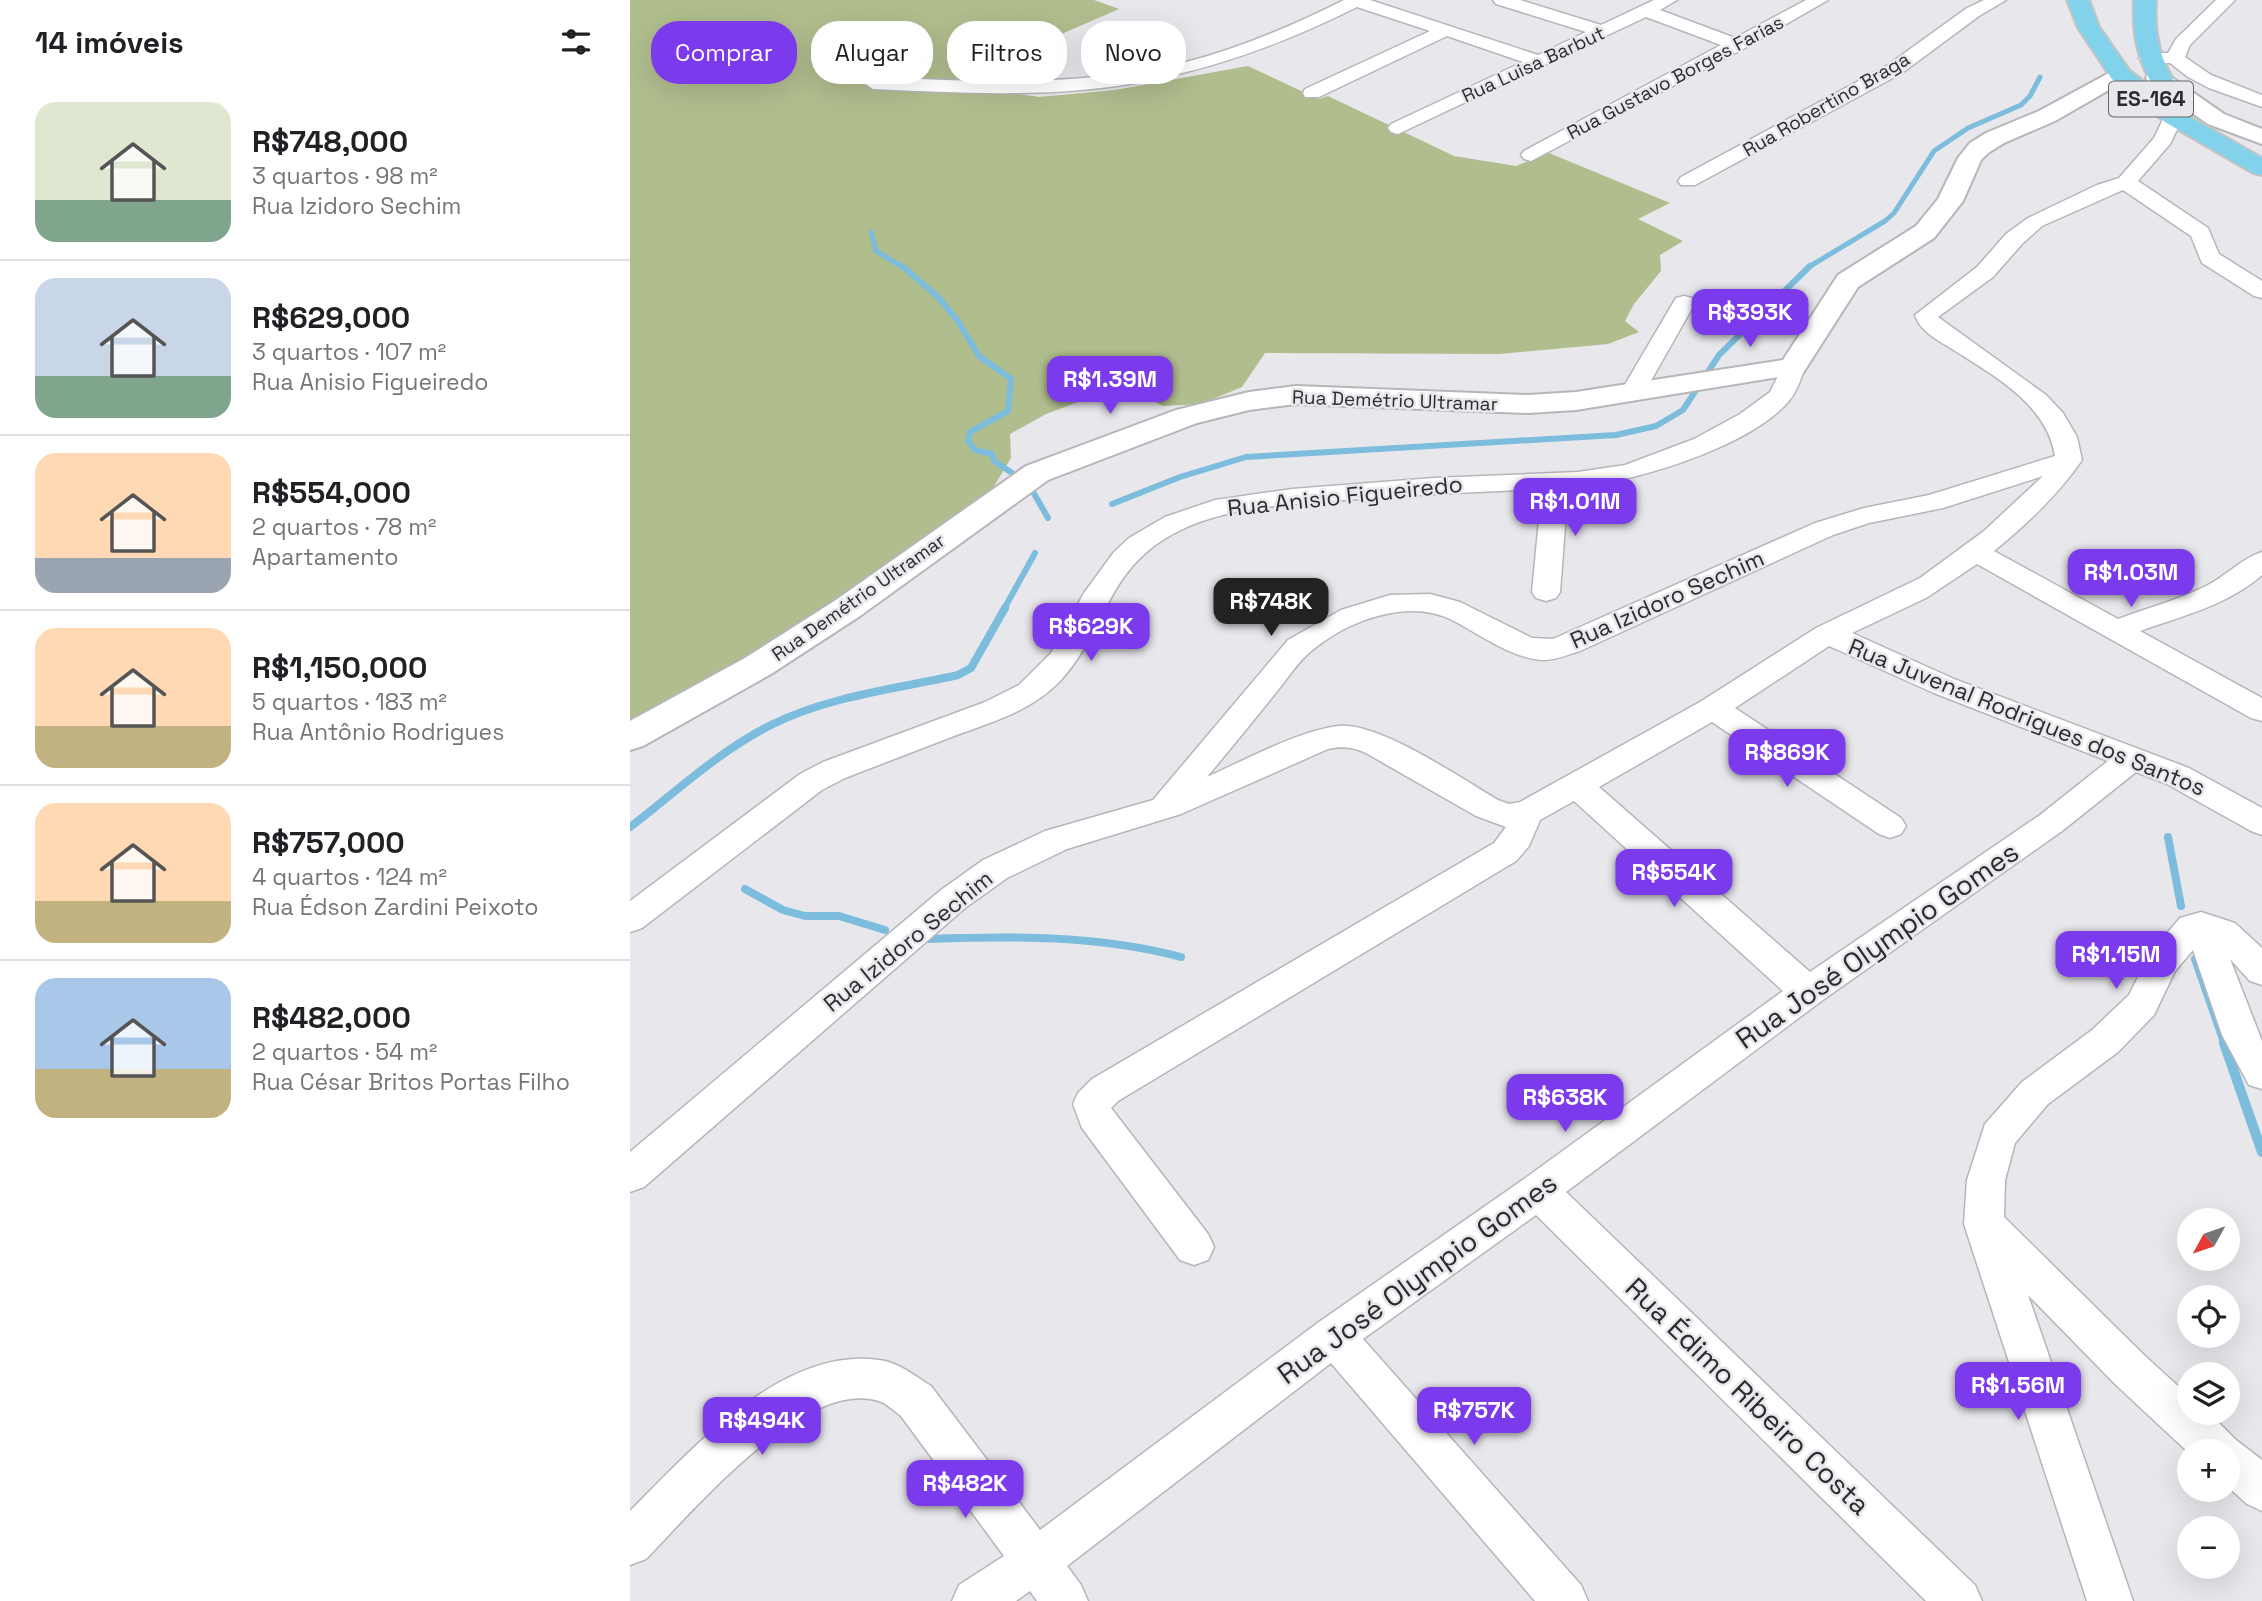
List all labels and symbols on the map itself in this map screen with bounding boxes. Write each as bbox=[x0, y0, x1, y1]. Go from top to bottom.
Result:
street label: Rua Gustavo Borges Farias bbox=[1562, 10, 1788, 145]
street label: Rua Luisa Barbut bbox=[1458, 20, 1609, 109]
street label: Rua Robertino Braga bbox=[1738, 46, 1914, 162]
road number: ES-164 bbox=[2109, 82, 2193, 116]
pin: R$393K bbox=[1693, 290, 1807, 349]
pin: R$1.39M bbox=[1045, 356, 1175, 416]
street label: Rua Demétrio Ultramar bbox=[1292, 384, 1498, 417]
street label: Rua Anisio Figueiredo bbox=[1226, 469, 1464, 523]
pin: R$1.01M bbox=[1510, 478, 1640, 538]
street label: Rua Demétrio Ultramar bbox=[767, 528, 950, 667]
street label: Rua Izidoro Sechim bbox=[1565, 543, 1769, 655]
pin: R$1.03M bbox=[2066, 550, 2196, 609]
pin: R$748K bbox=[1214, 578, 1328, 638]
pin: R$629K bbox=[1034, 604, 1148, 663]
street label: Rua Juvenal Rodrigues dos Santos bbox=[1844, 631, 2210, 803]
pin: R$869K bbox=[1730, 730, 1844, 789]
street label: Rua José Olympio Gomes bbox=[1729, 834, 2025, 1056]
pin: R$554K bbox=[1617, 850, 1731, 909]
street label: Rua Izidoro Sechim bbox=[817, 863, 999, 1019]
pin: R$1.15M bbox=[2051, 932, 2181, 991]
pin: R$638K bbox=[1508, 1074, 1622, 1134]
street label: Rua José Olympio Gomes bbox=[1270, 1164, 1564, 1392]
north arrow bbox=[2177, 1208, 2240, 1270]
street label: Rua Édimo Ribeiro Costa bbox=[1618, 1270, 1878, 1522]
pin: R$1.56M bbox=[1953, 1362, 2083, 1422]
pin: R$757K bbox=[1417, 1388, 1531, 1447]
pin: R$494K bbox=[705, 1398, 819, 1457]
pin: R$482K bbox=[908, 1460, 1022, 1520]

